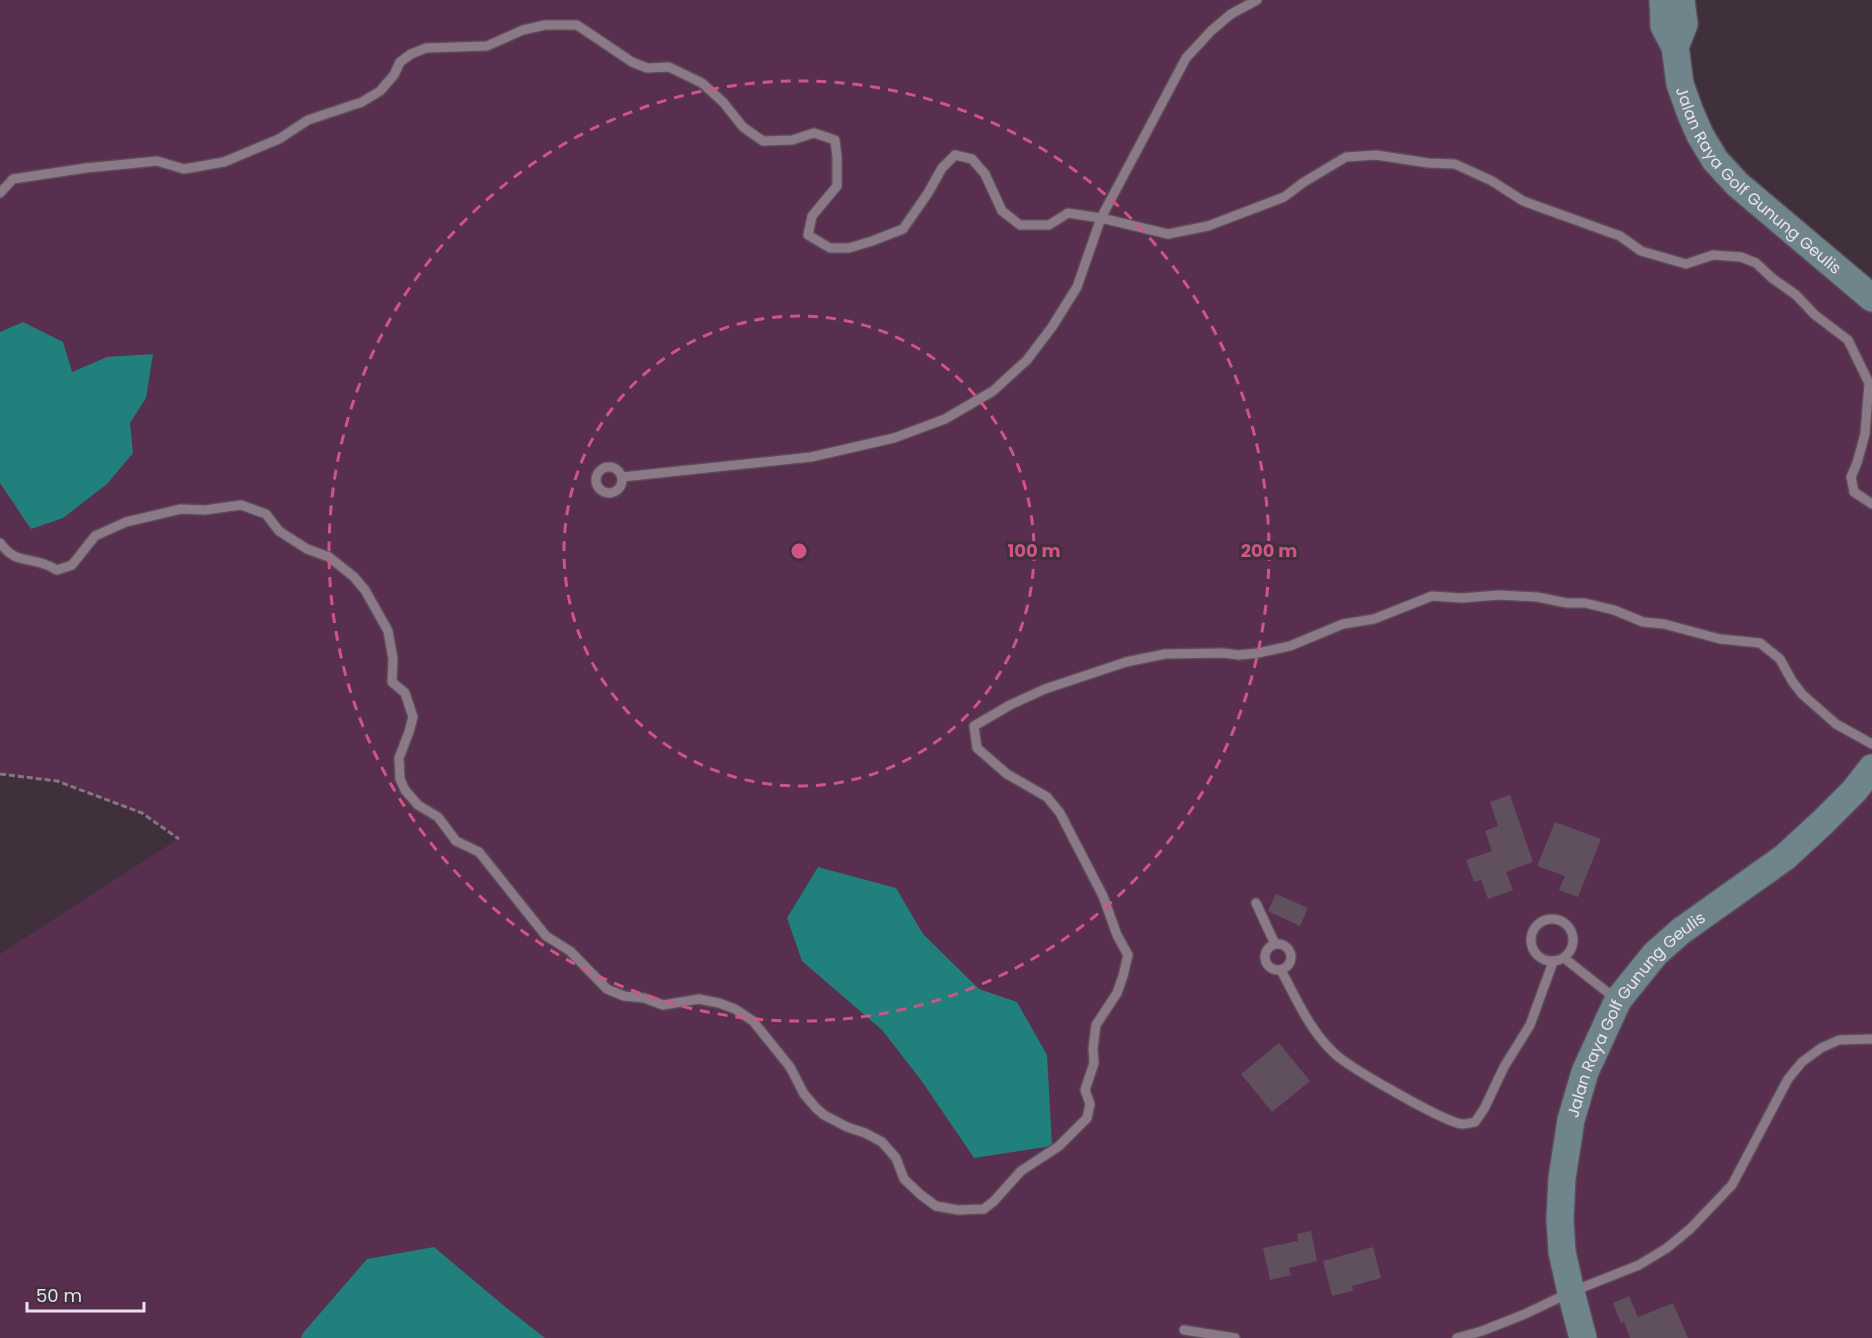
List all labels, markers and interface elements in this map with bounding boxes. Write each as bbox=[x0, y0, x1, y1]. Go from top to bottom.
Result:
street label: Jalan Raya Golf Gunung Geulis bbox=[1670, 84, 1846, 280]
text: 100 m bbox=[1007, 538, 1061, 563]
text: 200 m bbox=[1241, 538, 1297, 563]
centre of rings bbox=[789, 541, 809, 561]
street label: Jalan Raya Golf Gunung Geulis bbox=[1561, 906, 1710, 1120]
scale bar bbox=[27, 1275, 144, 1313]
text: 50 m bbox=[36, 1283, 82, 1308]

